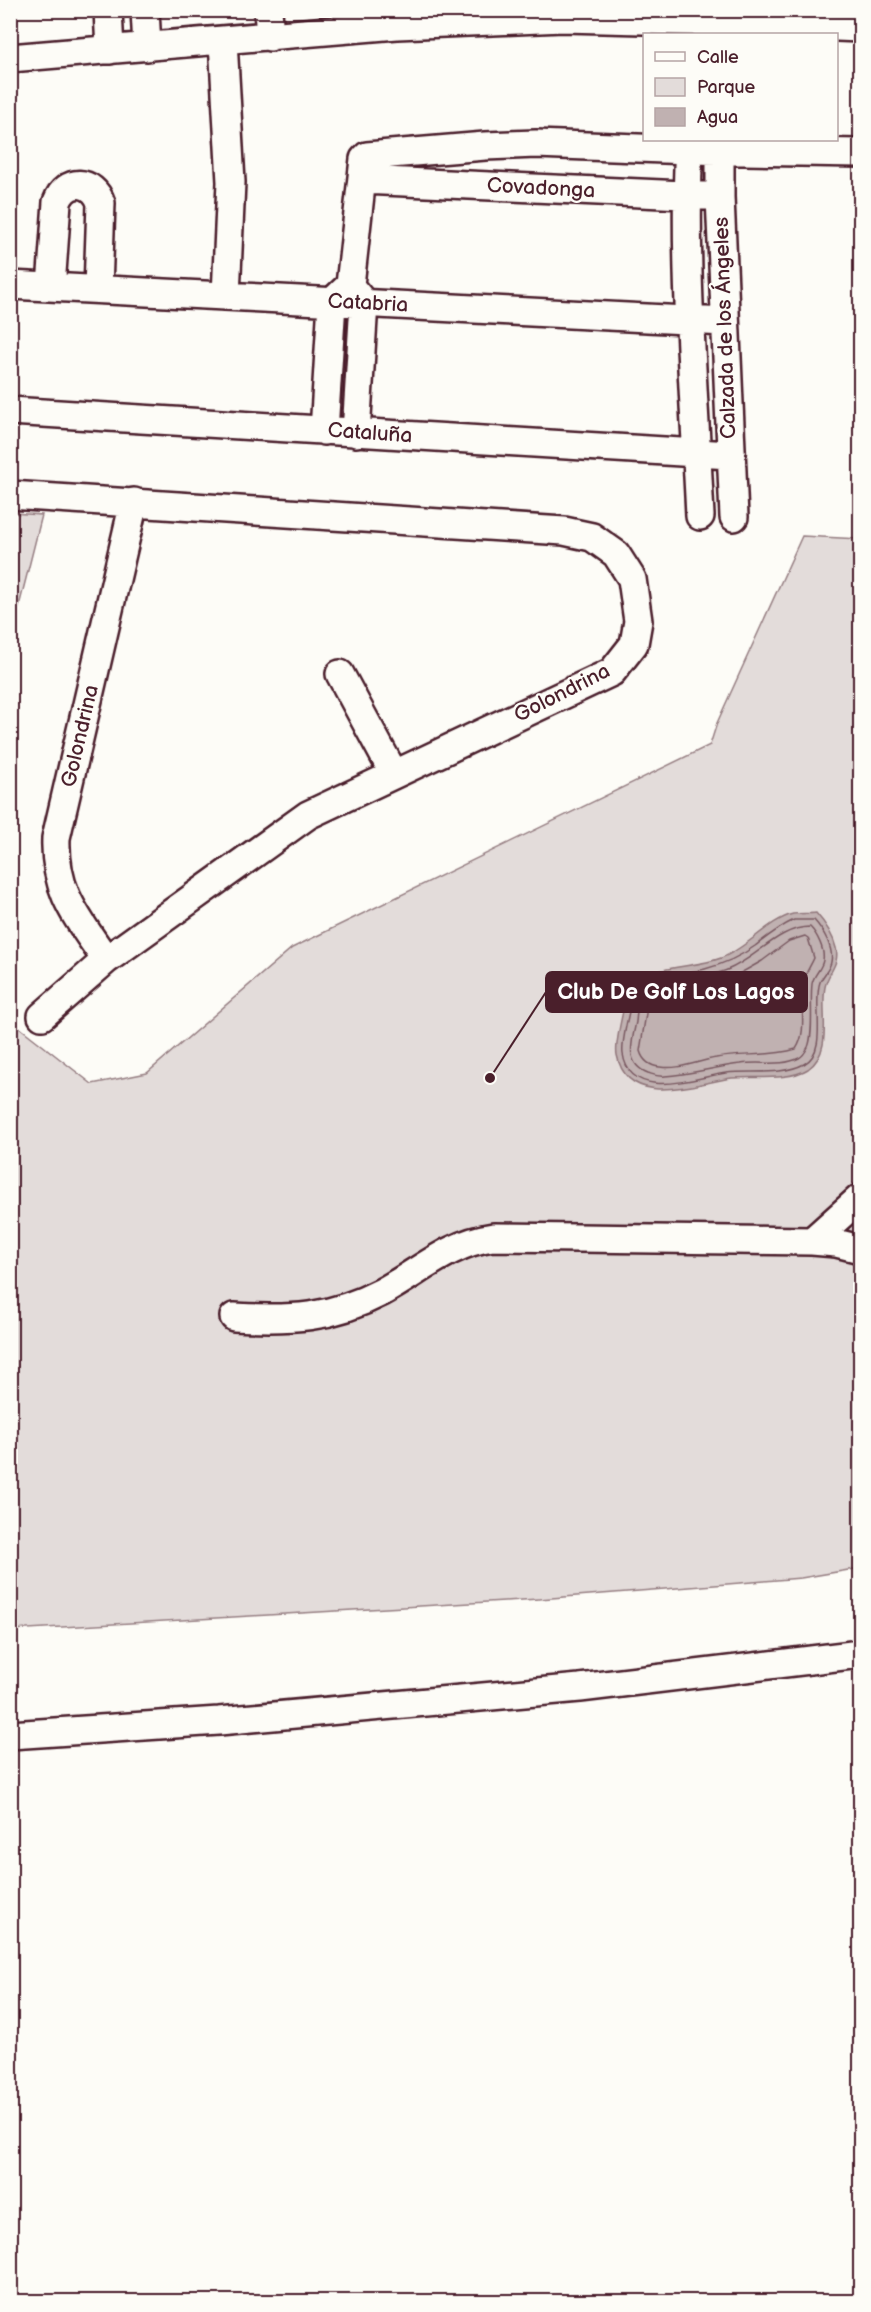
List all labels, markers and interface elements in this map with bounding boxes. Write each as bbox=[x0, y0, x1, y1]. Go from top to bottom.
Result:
legend bbox=[643, 33, 838, 141]
text: Calle bbox=[697, 47, 739, 68]
text: Parque bbox=[697, 77, 755, 98]
text: Agua bbox=[697, 107, 738, 128]
street label: Covadonga bbox=[486, 173, 596, 203]
street label: Calzada de los Ángeles bbox=[709, 216, 741, 440]
street label: Catabria bbox=[327, 288, 409, 318]
street label: Cataluña bbox=[327, 418, 413, 448]
street label: Golondrina bbox=[510, 658, 614, 728]
street label: Golondrina bbox=[56, 682, 104, 790]
callout: Club De Golf Los Lagos bbox=[546, 972, 807, 1012]
text: Club De Golf Los Lagos bbox=[557, 979, 795, 1006]

